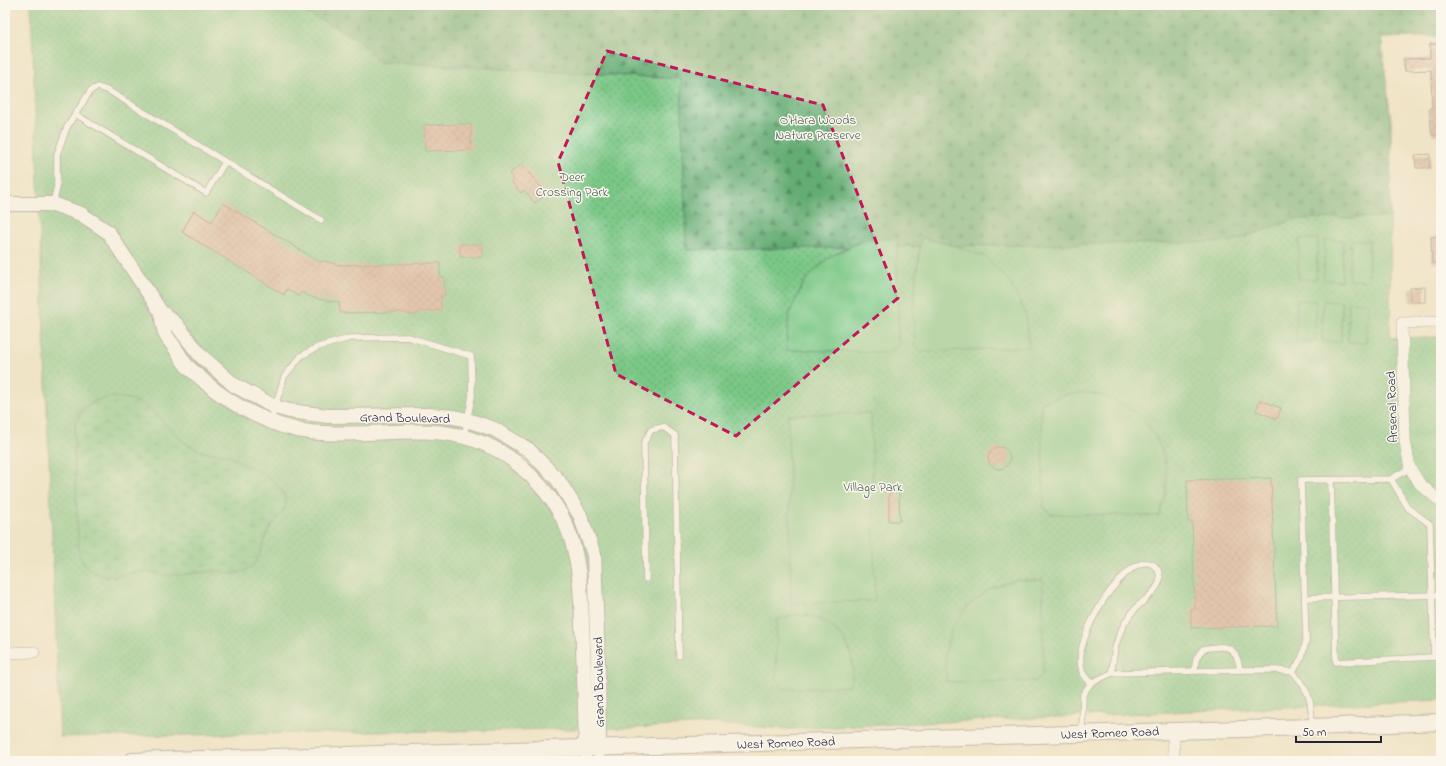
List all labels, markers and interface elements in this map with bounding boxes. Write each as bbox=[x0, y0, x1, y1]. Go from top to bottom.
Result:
park label: O'Hara Woods Nature Preserve bbox=[776, 111, 861, 145]
park label: Deer Crossing Park bbox=[536, 168, 609, 203]
street label: Arsenal Road bbox=[1382, 370, 1403, 443]
street label: Grand Boulevard bbox=[360, 408, 451, 429]
park label: Village Park bbox=[843, 478, 903, 498]
street label: Grand Boulevard bbox=[589, 636, 610, 727]
scale bar bbox=[1296, 718, 1381, 744]
street label: West Romeo Road bbox=[1061, 722, 1160, 745]
text: 50 m bbox=[1302, 724, 1326, 742]
street label: West Romeo Road bbox=[737, 732, 836, 755]

